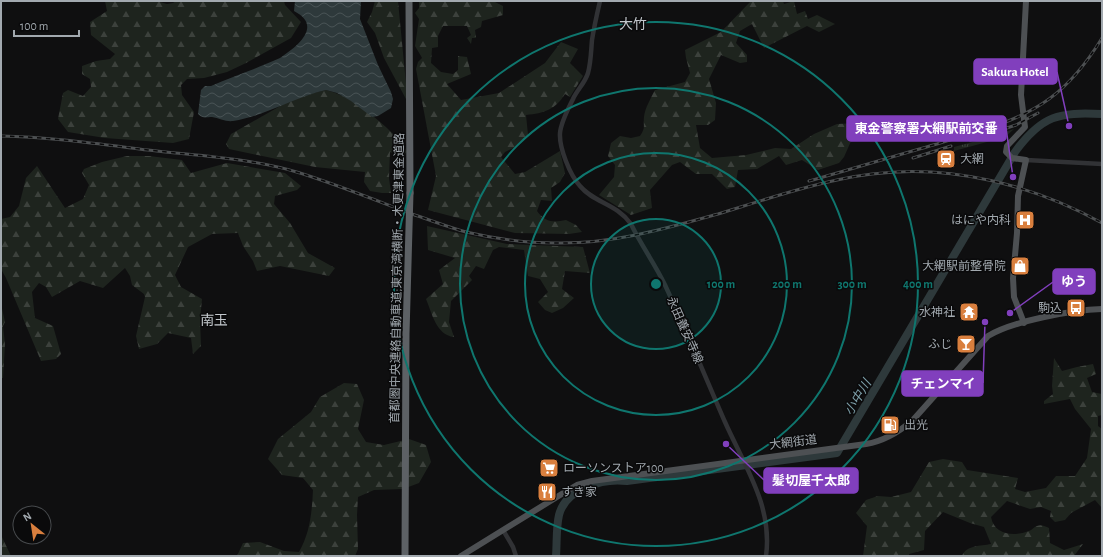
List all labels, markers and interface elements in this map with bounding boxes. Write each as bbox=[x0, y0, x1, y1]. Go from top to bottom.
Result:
scale bar bbox=[14, 12, 79, 38]
district label: 大竹 bbox=[619, 17, 647, 32]
text: 100 m bbox=[20, 20, 48, 32]
callout: Sakura Hotel bbox=[974, 59, 1057, 84]
text: Sakura Hotel bbox=[981, 66, 1049, 79]
callout: 東金警察署大網駅前交番 bbox=[847, 116, 1006, 141]
text: 東金警察署大網駅前交番 bbox=[854, 121, 998, 136]
street label: 首都圏中央連絡自動車道;東京湾横断・木更津東金道路 bbox=[387, 133, 406, 423]
station icon: 大網 bbox=[935, 148, 957, 170]
place label: 大網 bbox=[960, 152, 984, 165]
hospital icon: はにや内科 bbox=[1014, 209, 1036, 231]
place label: はにや内科 bbox=[951, 213, 1011, 226]
shop icon: 大網駅前整骨院 bbox=[1009, 255, 1031, 277]
place label: 大網駅前整骨院 bbox=[922, 259, 1006, 272]
callout: ゆう bbox=[1053, 269, 1095, 294]
text: ゆう bbox=[1061, 274, 1087, 289]
centre of rings bbox=[649, 277, 663, 291]
text: 100 m bbox=[707, 278, 735, 290]
text: 200 m bbox=[772, 278, 802, 290]
text: 300 m bbox=[837, 278, 867, 290]
text: 400 m bbox=[903, 278, 933, 290]
street label: 永田養安寺線 bbox=[665, 294, 706, 365]
bus stop icon: 駒込 bbox=[1065, 297, 1087, 319]
temple icon: 水神社 bbox=[958, 301, 980, 323]
place label: 駒込 bbox=[1038, 301, 1062, 314]
place label: 水神社 bbox=[919, 306, 955, 318]
district label: 南玉 bbox=[200, 313, 228, 328]
bar icon: ふじ bbox=[955, 333, 977, 355]
place label: ふじ bbox=[928, 338, 952, 350]
callout: チェンマイ bbox=[902, 371, 983, 396]
water label: 小中川 bbox=[842, 375, 875, 418]
text: チェンマイ bbox=[910, 377, 976, 391]
fuel station icon: 出光 bbox=[879, 414, 901, 436]
place label: 出光 bbox=[904, 419, 928, 431]
street label: 大網街道 bbox=[768, 432, 818, 451]
supermarket icon: ローソンストア100 bbox=[538, 457, 560, 479]
place label: ローソンストア100 bbox=[563, 462, 664, 474]
callout: 髪切屋千太郎 bbox=[764, 468, 858, 493]
text: 髪切屋千太郎 bbox=[772, 473, 850, 488]
restaurant icon: すき家 bbox=[536, 481, 558, 503]
place label: すき家 bbox=[561, 485, 597, 498]
north arrow bbox=[12, 505, 52, 545]
text: N bbox=[21, 510, 33, 523]

